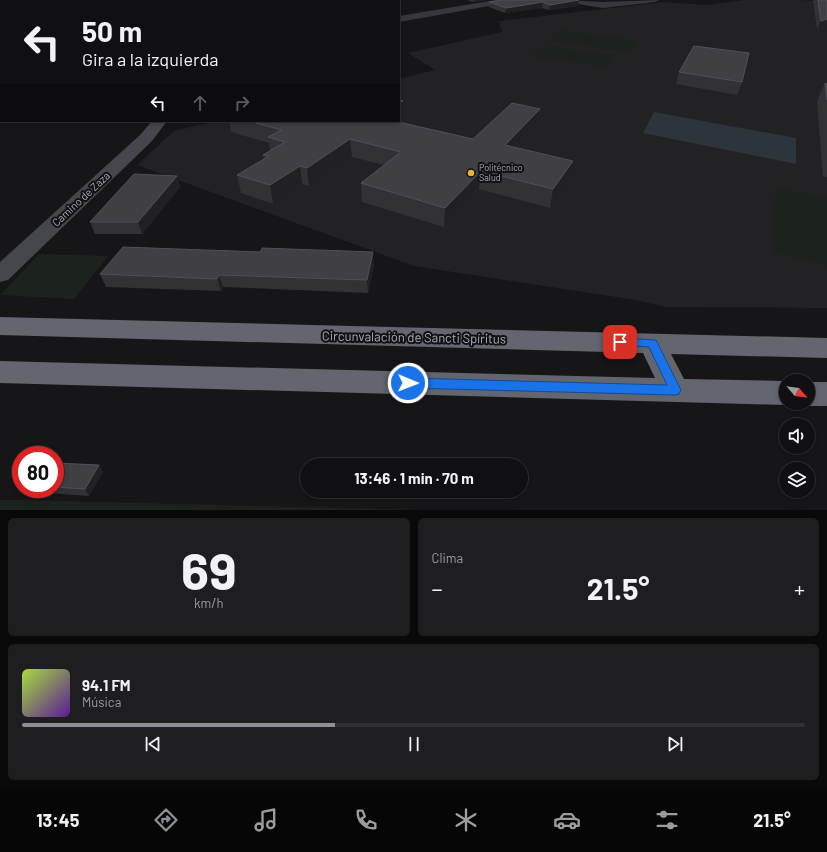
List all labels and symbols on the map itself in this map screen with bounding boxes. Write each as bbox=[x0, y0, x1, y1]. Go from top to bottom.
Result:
place label: Politécnico Salud bbox=[479, 162, 523, 183]
marker: Politécnico Salud bbox=[466, 168, 476, 178]
street label: Camino de Zaza bbox=[49, 169, 112, 229]
pin bbox=[603, 325, 637, 359]
street label: Circunvalación de Sancti Spíritus bbox=[322, 327, 506, 347]
position arrow bbox=[387, 362, 429, 404]
north arrow bbox=[779, 374, 815, 410]
speed limit sign: 80 bbox=[12, 446, 64, 498]

